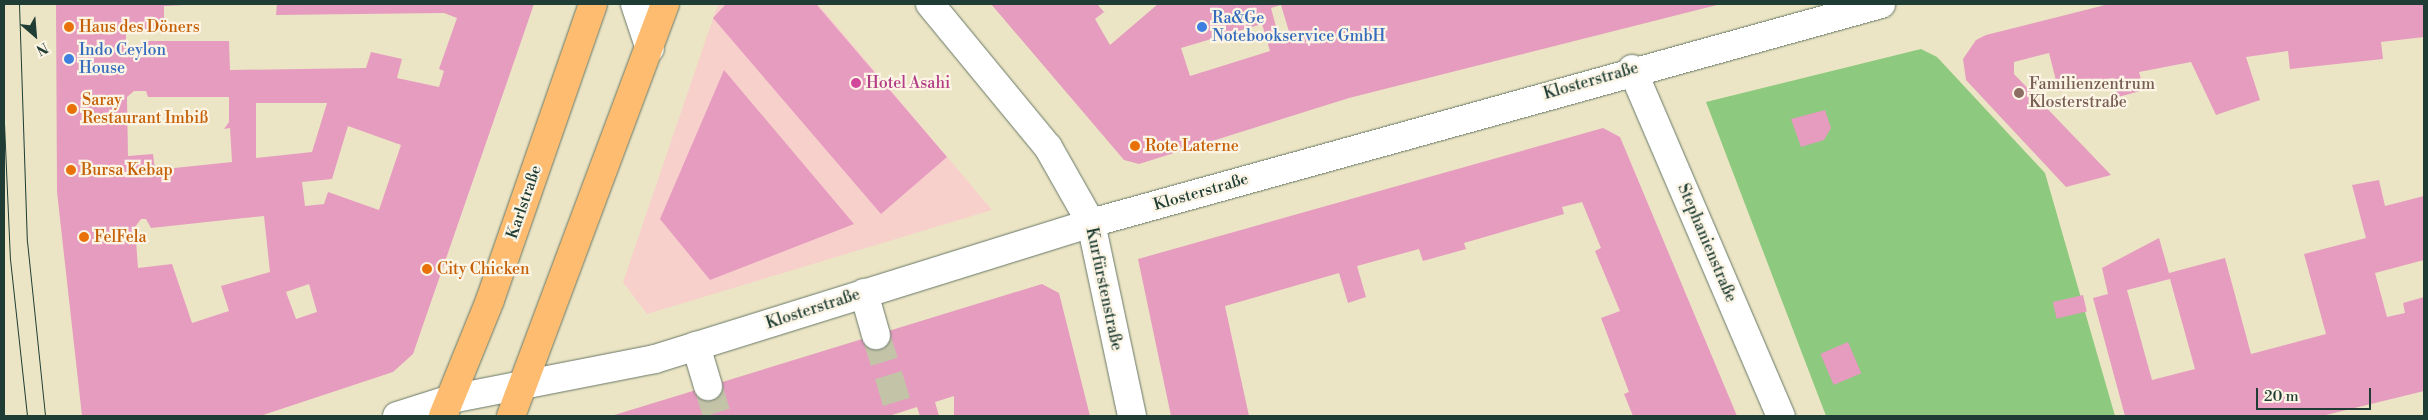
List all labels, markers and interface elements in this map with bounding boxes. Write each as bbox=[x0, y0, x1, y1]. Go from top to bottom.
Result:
place label: Ra&Ge Notebookservice GmbH bbox=[1212, 8, 1385, 46]
north arrow bbox=[10, 10, 60, 60]
place label: Haus des Döners bbox=[79, 17, 200, 37]
marker: Haus des Döners bbox=[63, 21, 75, 33]
marker: Ra&Ge Notebookservice GmbH bbox=[1196, 21, 1208, 33]
text: N bbox=[33, 38, 51, 59]
place label: Indo Ceylon House bbox=[79, 40, 166, 78]
marker: Indo Ceylon House bbox=[63, 53, 75, 65]
street label: Klosterstraße bbox=[1541, 58, 1641, 104]
place label: Hotel Asahi bbox=[866, 73, 950, 93]
place label: Familienzentrum Klosterstraße bbox=[2029, 74, 2155, 112]
marker: Hotel Asahi bbox=[850, 77, 862, 89]
marker: Familienzentrum Klosterstraße bbox=[2013, 87, 2025, 99]
place label: Saray Restaurant Imbiß bbox=[82, 90, 208, 128]
marker: Saray Restaurant Imbiß bbox=[66, 103, 78, 115]
place label: Rote Laterne bbox=[1145, 136, 1239, 156]
marker: Rote Laterne bbox=[1129, 140, 1141, 152]
place label: Bursa Kebap bbox=[81, 160, 173, 180]
street label: Karlstraße bbox=[502, 163, 546, 241]
marker: Bursa Kebap bbox=[65, 164, 77, 176]
street label: Klosterstraße bbox=[1151, 169, 1251, 215]
street label: Stephanienstraße bbox=[1673, 181, 1741, 305]
street label: Kurfürstenstraße bbox=[1082, 226, 1126, 352]
place label: FelFela bbox=[94, 227, 147, 247]
marker: FelFela bbox=[78, 231, 90, 243]
place label: City Chicken bbox=[437, 259, 530, 279]
marker: City Chicken bbox=[421, 263, 433, 275]
street label: Klosterstraße bbox=[764, 285, 862, 333]
scale bar bbox=[2258, 378, 2373, 410]
text: 20 m bbox=[2264, 387, 2299, 406]

